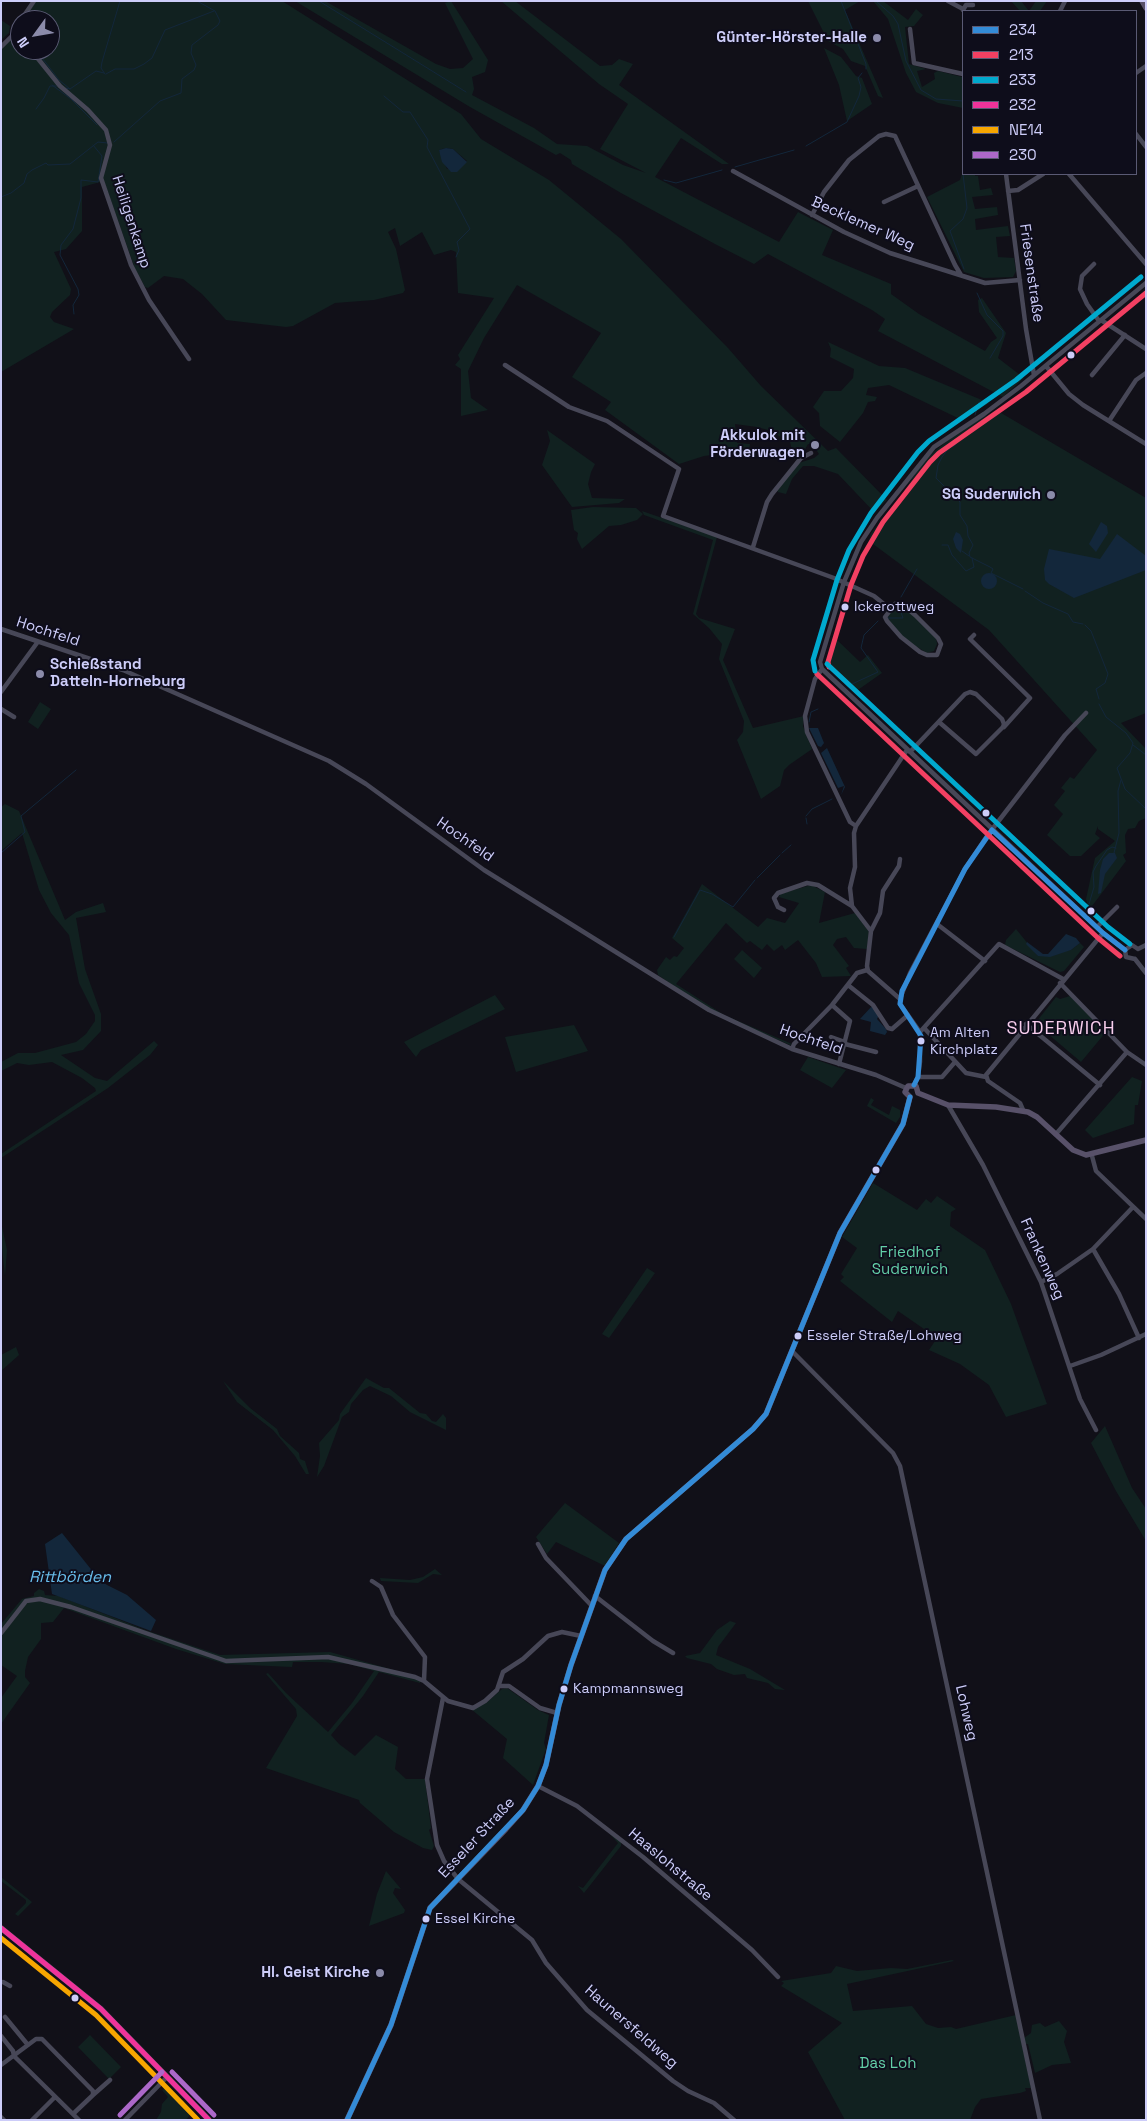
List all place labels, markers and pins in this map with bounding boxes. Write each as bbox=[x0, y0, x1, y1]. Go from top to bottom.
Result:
place label: Günter-Hörster-Halle bbox=[716, 29, 867, 47]
marker: Günter-Hörster-Halle bbox=[871, 32, 883, 44]
unlabelled marker bbox=[1066, 350, 1076, 360]
place label: Akkulok mit Förderwagen bbox=[710, 427, 805, 462]
marker: Akkulok mit Förderwagen bbox=[809, 439, 821, 451]
place label: SG Suderwich bbox=[942, 486, 1041, 504]
marker: SG Suderwich bbox=[1045, 489, 1057, 501]
place label: Ickerottweg bbox=[854, 599, 934, 615]
marker: Ickerottweg bbox=[840, 602, 850, 612]
place label: Schießstand Datteln-Horneburg bbox=[50, 656, 186, 691]
marker: Schießstand Datteln-Horneburg bbox=[34, 668, 46, 680]
unlabelled marker bbox=[981, 808, 991, 818]
unlabelled marker bbox=[1086, 906, 1096, 916]
place label: Am Alten Kirchplatz bbox=[930, 1025, 998, 1058]
marker: Am Alten Kirchplatz bbox=[916, 1036, 926, 1046]
unlabelled marker bbox=[871, 1165, 881, 1175]
place label: Esseler Straße/Lohweg bbox=[807, 1328, 962, 1344]
marker: Esseler Straße/Lohweg bbox=[793, 1331, 803, 1341]
place label: Kampmannsweg bbox=[573, 1681, 684, 1697]
marker: Kampmannsweg bbox=[559, 1684, 569, 1694]
place label: Essel Kirche bbox=[435, 1911, 515, 1927]
marker: Essel Kirche bbox=[421, 1914, 431, 1924]
place label: Hl. Geist Kirche bbox=[261, 1964, 370, 1982]
marker: Hl. Geist Kirche bbox=[374, 1967, 386, 1979]
unlabelled marker bbox=[70, 1993, 80, 2003]

